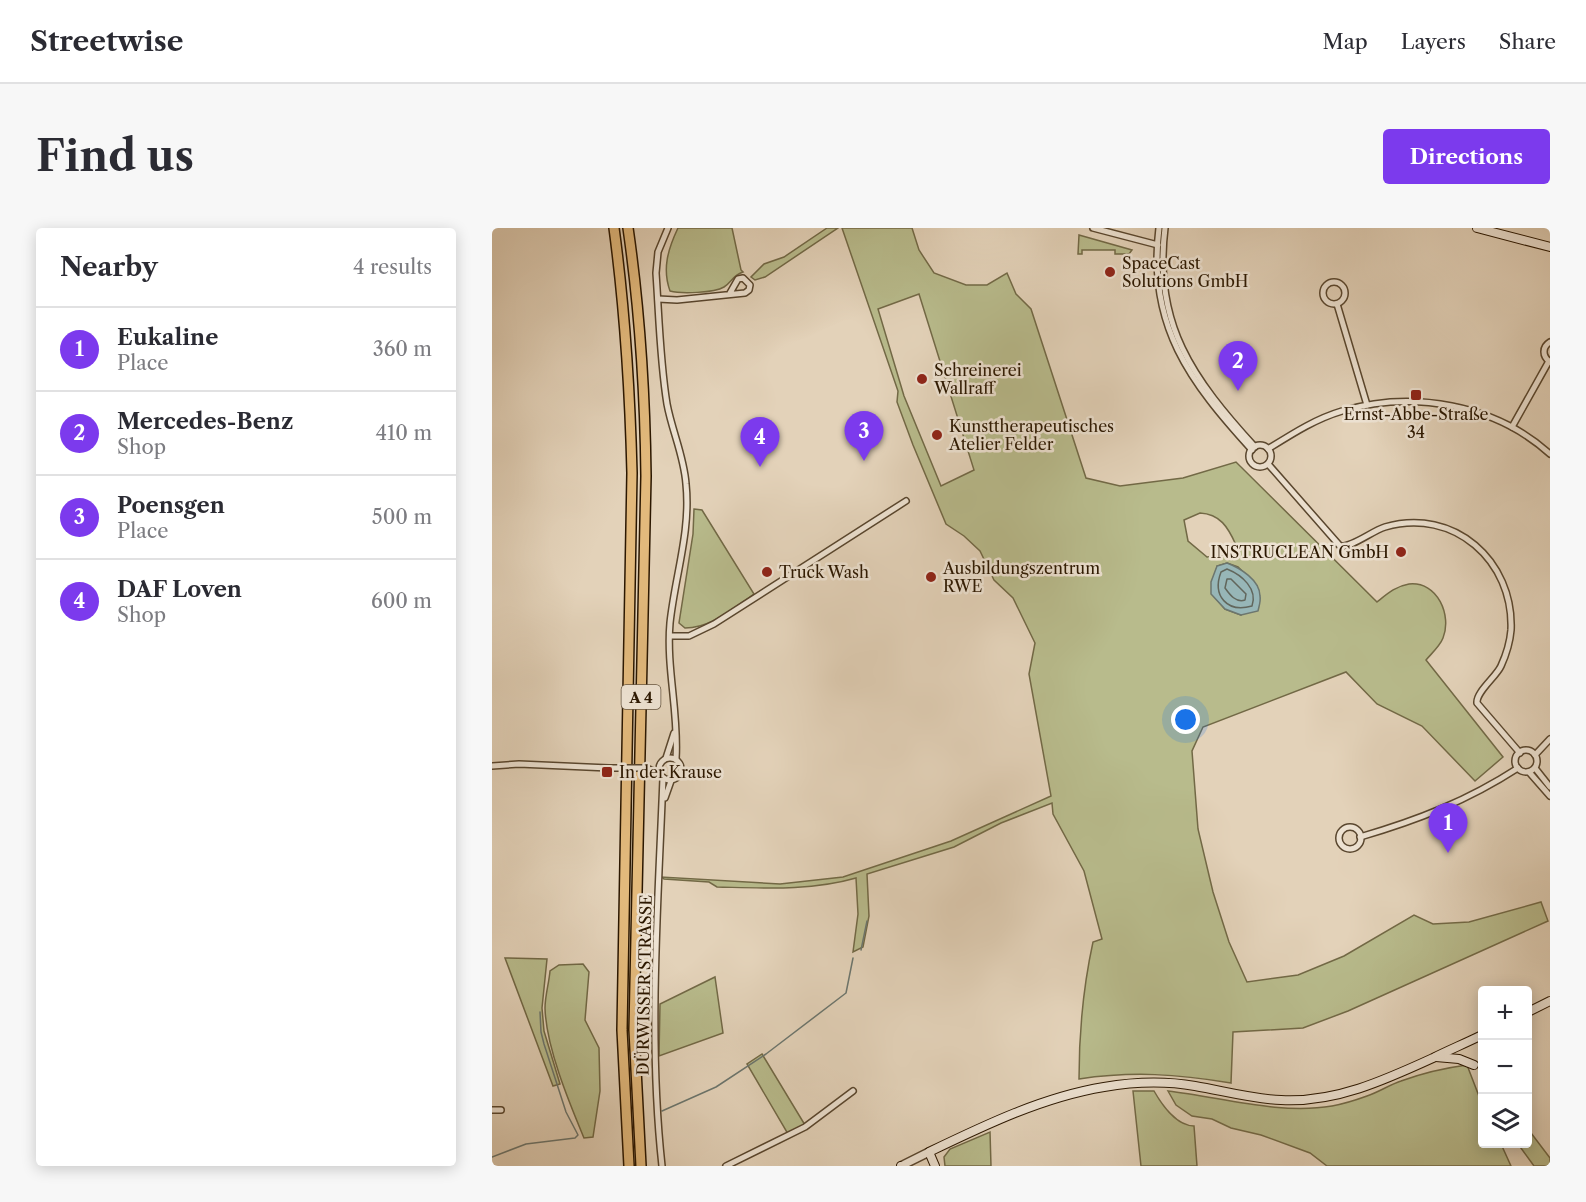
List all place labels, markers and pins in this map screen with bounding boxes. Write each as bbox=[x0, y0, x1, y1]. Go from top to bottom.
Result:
place label: SpaceCast Solutions GmbH bbox=[1122, 253, 1248, 291]
marker: SpaceCast Solutions GmbH bbox=[1103, 265, 1117, 279]
pin: 2 bbox=[1218, 342, 1258, 391]
place label: Schreinerei Wallraff bbox=[933, 360, 1022, 398]
marker: Schreinerei Wallraff bbox=[915, 372, 929, 386]
marker: Ernst-Abbe-Straße 34 bbox=[1409, 388, 1423, 402]
place label: Ernst-Abbe-Straße 34 bbox=[1343, 404, 1489, 442]
pin: 3 bbox=[844, 412, 884, 461]
place label: Kunsttherapeutisches Atelier Felder bbox=[948, 416, 1114, 454]
pin: 4 bbox=[740, 418, 780, 467]
marker: Kunsttherapeutisches Atelier Felder bbox=[930, 428, 944, 442]
place label: INSTRUCLEAN GmbH bbox=[1211, 542, 1389, 562]
marker: INSTRUCLEAN GmbH bbox=[1394, 545, 1408, 559]
place label: Ausbildungszentrum RWE bbox=[942, 558, 1100, 596]
place label: Truck Wash bbox=[779, 562, 869, 582]
marker: Truck Wash bbox=[760, 565, 774, 579]
marker: Ausbildungszentrum RWE bbox=[924, 570, 938, 584]
place label: In der Krause bbox=[619, 762, 722, 782]
marker: In der Krause bbox=[600, 765, 614, 779]
pin: 1 bbox=[1428, 804, 1468, 853]

